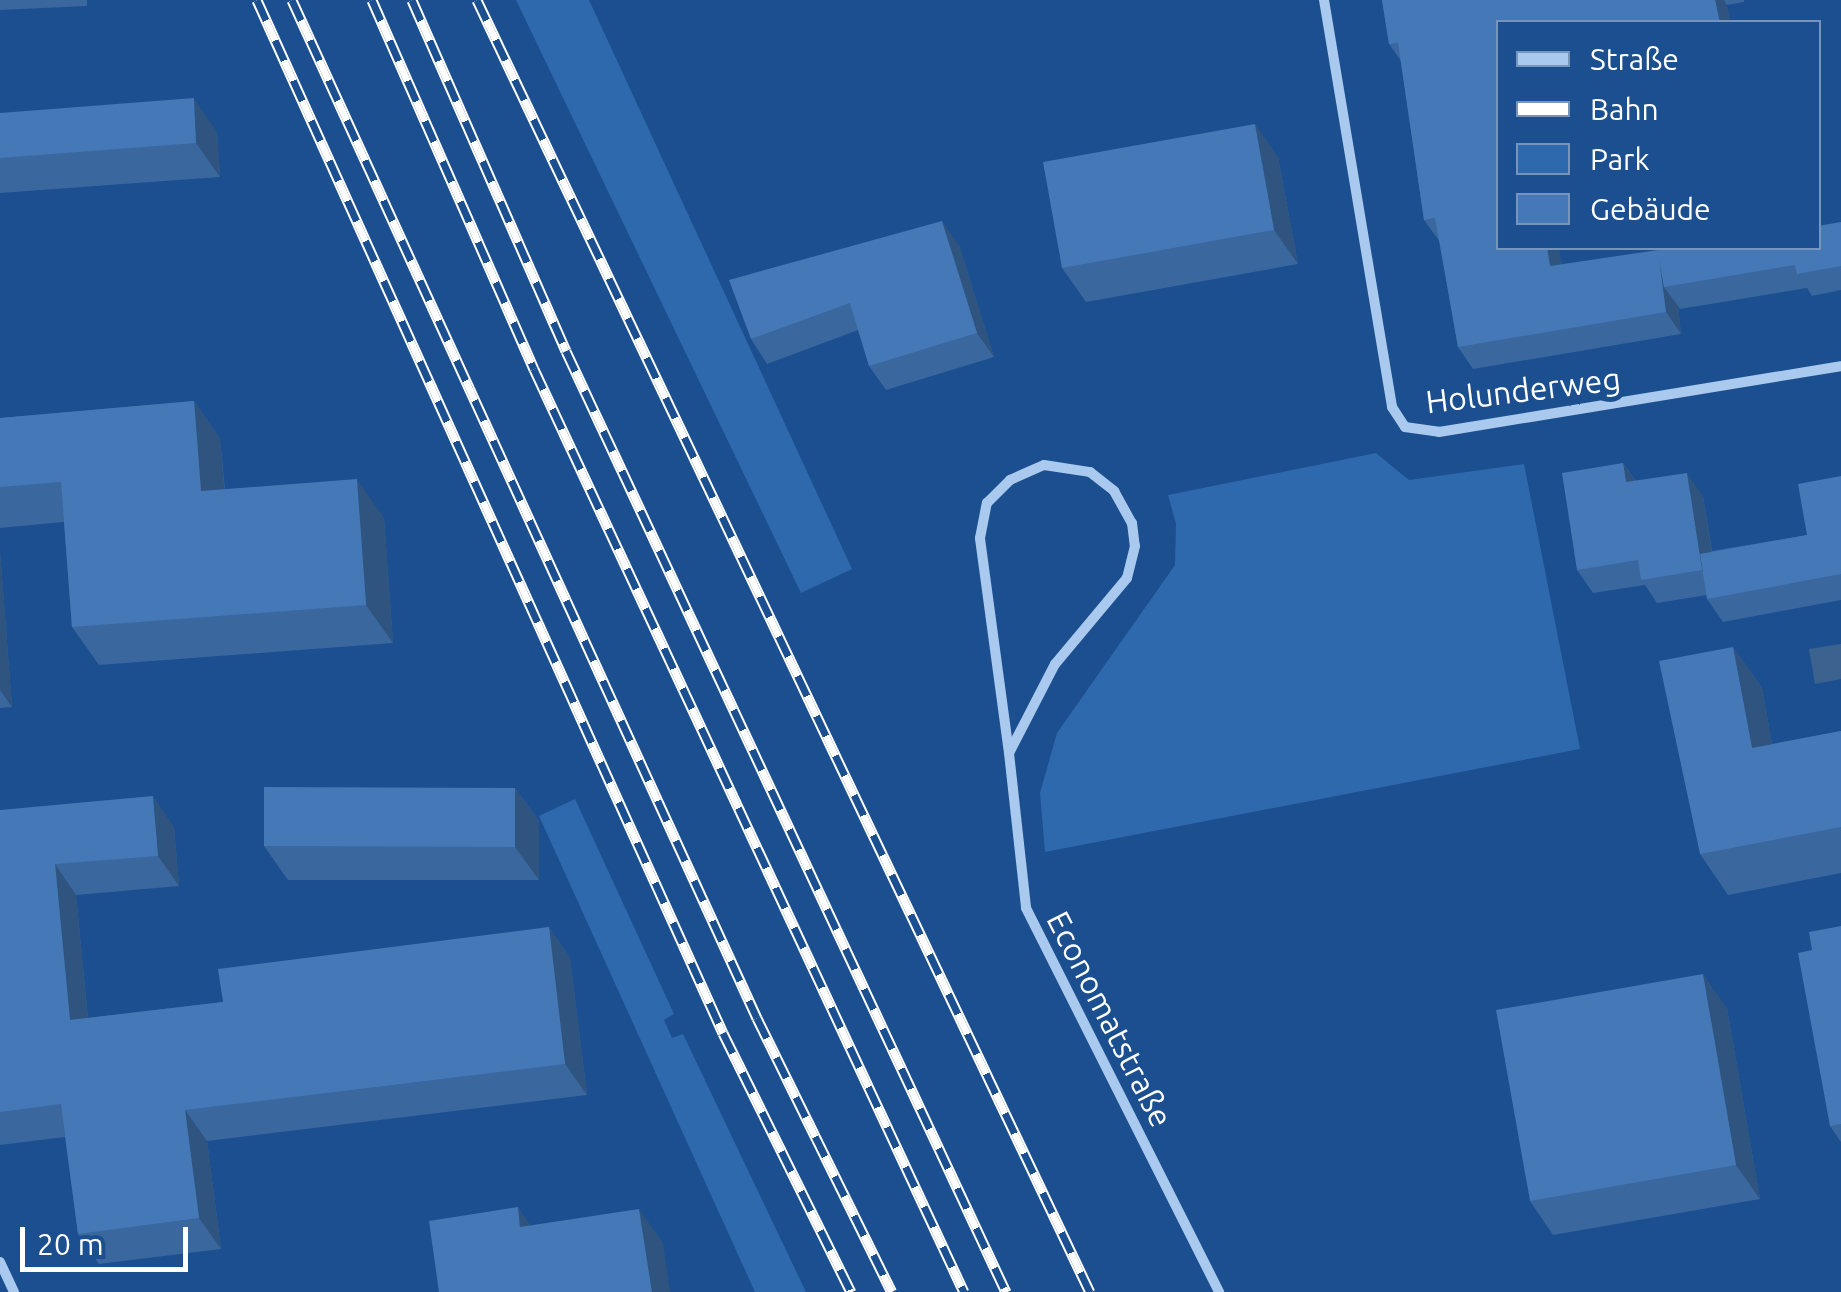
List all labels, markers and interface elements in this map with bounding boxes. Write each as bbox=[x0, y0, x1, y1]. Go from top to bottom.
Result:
legend bbox=[1496, 20, 1821, 250]
text: Straße bbox=[1590, 42, 1679, 76]
text: Bahn bbox=[1590, 92, 1659, 126]
text: Park bbox=[1590, 142, 1650, 176]
text: Gebäude bbox=[1590, 192, 1711, 226]
street label: Holunderweg bbox=[1423, 359, 1623, 421]
street label: Economatstraße bbox=[1039, 905, 1181, 1133]
scale bar bbox=[25, 1207, 192, 1269]
text: 20 m bbox=[37, 1227, 104, 1261]

